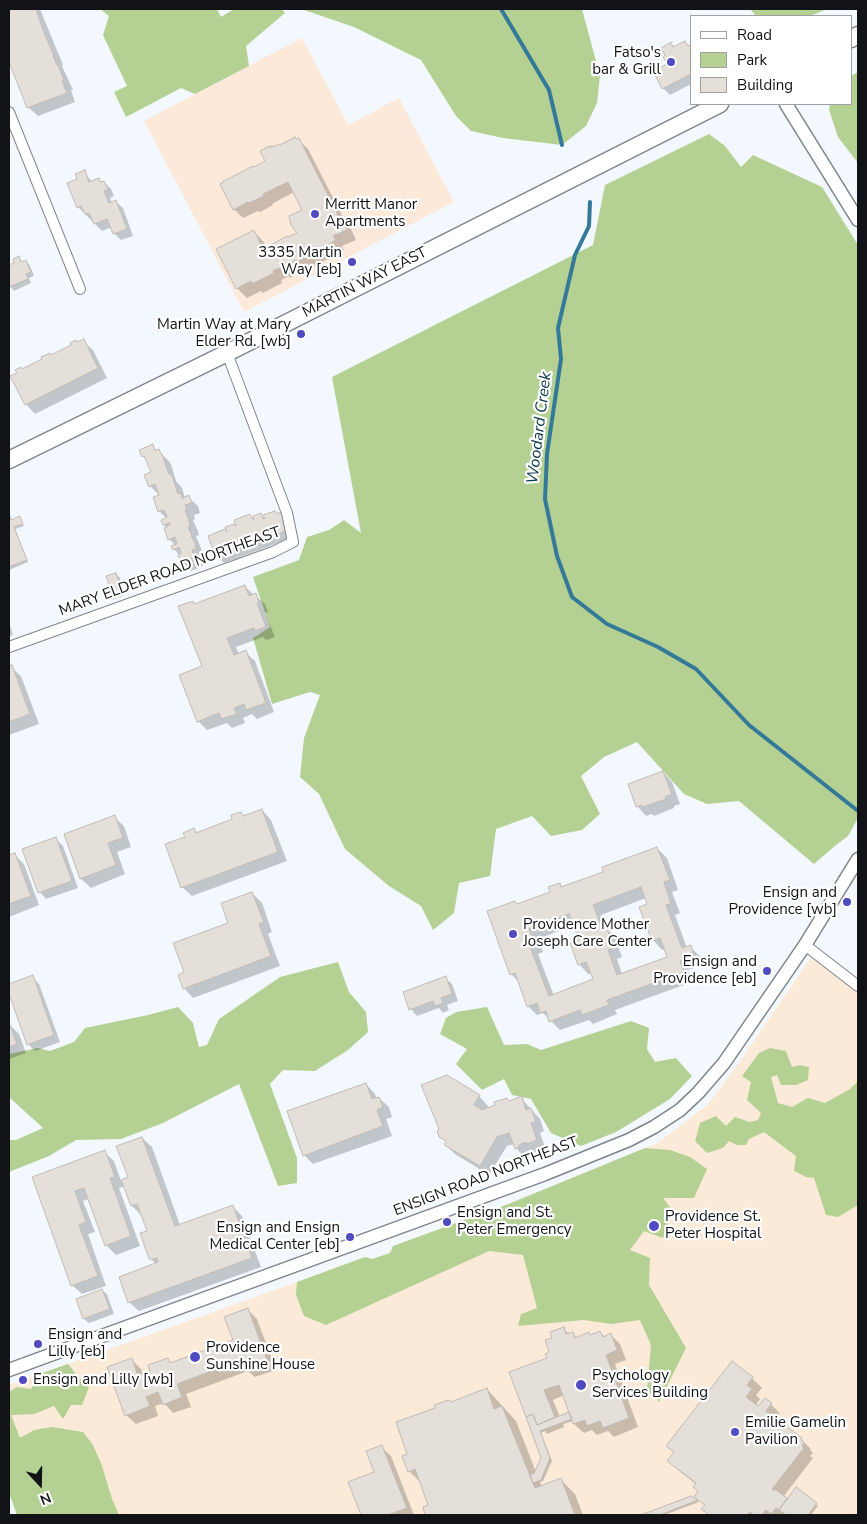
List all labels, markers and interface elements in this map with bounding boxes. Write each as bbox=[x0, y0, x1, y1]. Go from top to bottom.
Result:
legend bbox=[690, 15, 852, 105]
text: Road bbox=[737, 25, 772, 45]
place label: Fatso's bar & Grill bbox=[592, 44, 661, 79]
text: Park bbox=[737, 50, 767, 70]
marker: Fatso's bar & Grill bbox=[665, 56, 677, 68]
text: Building bbox=[737, 75, 793, 95]
place label: Merritt Manor Apartments bbox=[325, 196, 417, 231]
marker: Merritt Manor Apartments bbox=[309, 208, 321, 220]
place label: 3335 Martin Way [eb] bbox=[258, 244, 342, 279]
street label: MARTIN WAY EAST bbox=[300, 244, 430, 322]
marker: 3335 Martin Way [eb] bbox=[346, 256, 358, 268]
place label: Martin Way at Mary Elder Rd. [wb] bbox=[157, 316, 291, 351]
marker: Martin Way at Mary Elder Rd. [wb] bbox=[295, 328, 307, 340]
water label: Woodard Creek bbox=[524, 371, 556, 485]
street label: MARY ELDER ROAD NORTHEAST bbox=[57, 523, 283, 621]
place label: Ensign and Providence [wb] bbox=[728, 884, 837, 919]
marker: Ensign and Providence [wb] bbox=[841, 896, 853, 908]
place label: Providence Mother Joseph Care Center bbox=[523, 916, 652, 951]
marker: Providence Mother Joseph Care Center bbox=[507, 928, 519, 940]
place label: Ensign and Providence [eb] bbox=[653, 953, 757, 988]
marker: Ensign and Providence [eb] bbox=[761, 965, 773, 977]
street label: ENSIGN ROAD NORTHEAST bbox=[391, 1133, 581, 1221]
place label: Ensign and St. Peter Emergency bbox=[457, 1204, 571, 1239]
place label: Providence St. Peter Hospital bbox=[665, 1208, 761, 1243]
marker: Ensign and St. Peter Emergency bbox=[441, 1216, 453, 1228]
place label: Ensign and Ensign Medical Center [eb] bbox=[210, 1219, 340, 1254]
marker: Providence St. Peter Hospital bbox=[647, 1219, 661, 1233]
marker: Ensign and Ensign Medical Center [eb] bbox=[344, 1231, 356, 1243]
place label: Ensign and Lilly [eb] bbox=[48, 1326, 122, 1361]
marker: Ensign and Lilly [eb] bbox=[32, 1338, 44, 1350]
place label: Providence Sunshine House bbox=[206, 1339, 315, 1374]
marker: Providence Sunshine House bbox=[188, 1350, 202, 1364]
place label: Psychology Services Building bbox=[592, 1367, 708, 1402]
place label: Ensign and Lilly [wb] bbox=[33, 1371, 174, 1389]
marker: Ensign and Lilly [wb] bbox=[17, 1374, 29, 1386]
marker: Psychology Services Building bbox=[574, 1378, 588, 1392]
place label: Emilie Gamelin Pavilion bbox=[745, 1414, 846, 1449]
marker: Emilie Gamelin Pavilion bbox=[729, 1426, 741, 1438]
north arrow bbox=[15, 1459, 65, 1509]
text: N bbox=[37, 1488, 54, 1509]

